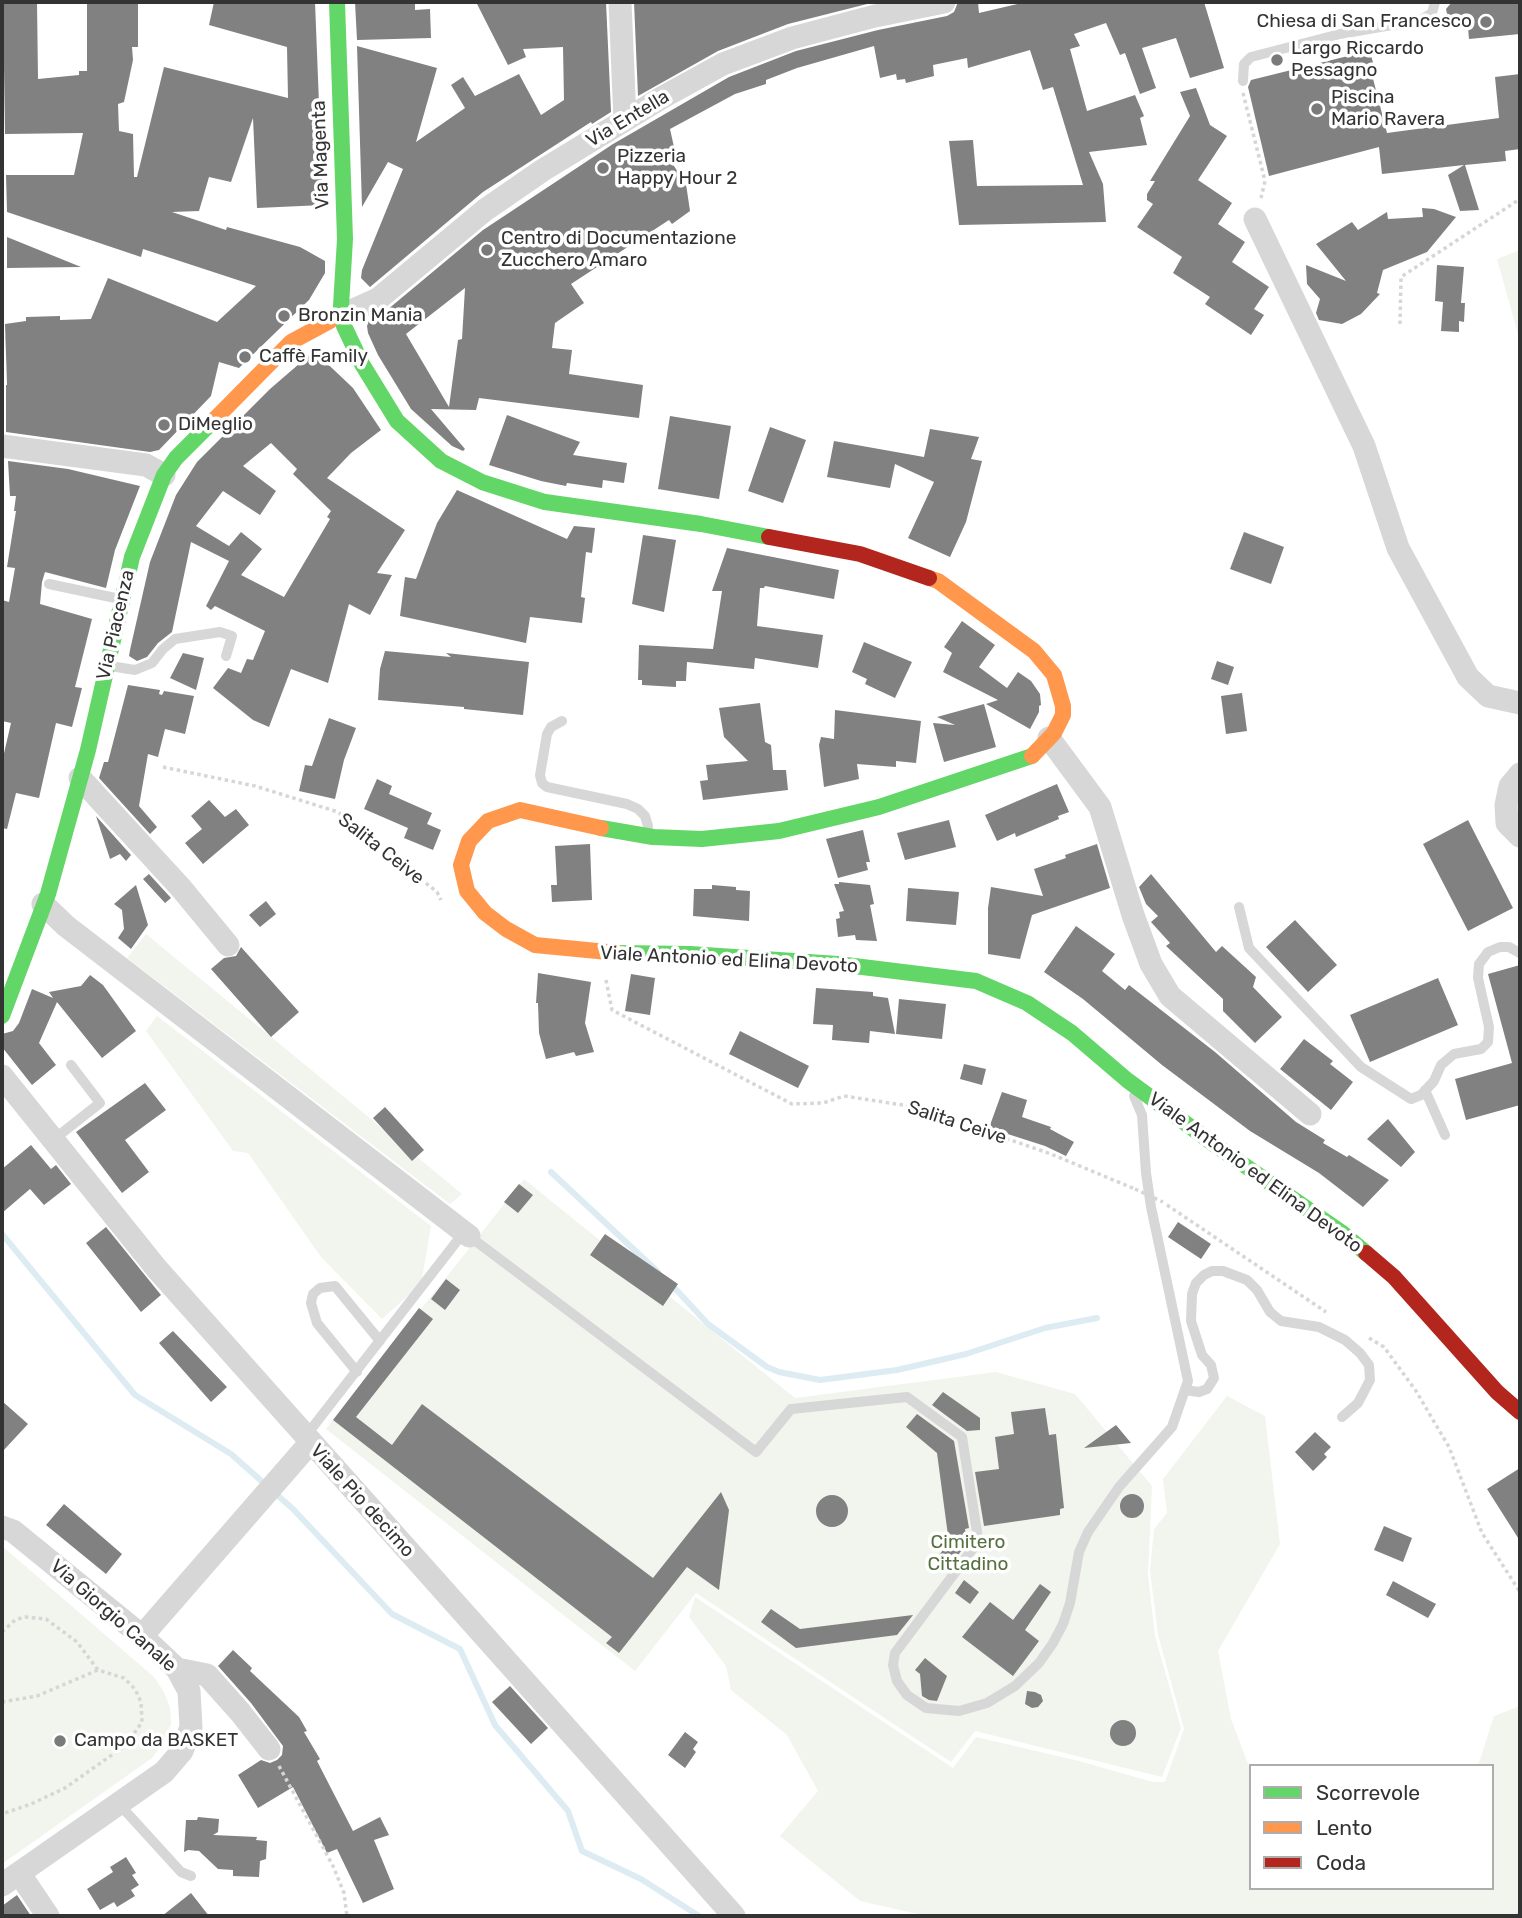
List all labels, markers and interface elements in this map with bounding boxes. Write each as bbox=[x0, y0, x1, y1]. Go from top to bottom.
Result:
place label: Chiesa di San Francesco bbox=[1257, 11, 1472, 33]
marker: Chiesa di San Francesco bbox=[1478, 14, 1494, 30]
place label: Largo Riccardo Pessagno bbox=[1291, 38, 1424, 82]
marker: Largo Riccardo Pessagno bbox=[1269, 52, 1285, 68]
street label: Via Entella bbox=[582, 85, 674, 153]
place label: Piscina Mario Ravera bbox=[1331, 87, 1445, 131]
street label: Via Magenta bbox=[308, 100, 334, 210]
marker: Piscina Mario Ravera bbox=[1309, 101, 1325, 117]
place label: Pizzeria Happy Hour 2 bbox=[617, 146, 737, 190]
marker: Pizzeria Happy Hour 2 bbox=[595, 160, 611, 176]
place label: Centro di Documentazione Zucchero Amaro bbox=[501, 228, 736, 272]
marker: Centro di Documentazione Zucchero Amaro bbox=[479, 242, 495, 258]
place label: Bronzin Mania bbox=[298, 305, 423, 327]
marker: Bronzin Mania bbox=[276, 308, 292, 324]
place label: Caffè Family bbox=[259, 346, 368, 368]
marker: Caffè Family bbox=[237, 349, 253, 365]
place label: DiMeglio bbox=[178, 414, 253, 436]
marker: DiMeglio bbox=[156, 417, 172, 433]
street label: Via Piacenza bbox=[92, 568, 140, 682]
street label: Salita Ceive bbox=[333, 808, 429, 890]
street label: Viale Antonio ed Elina Devoto bbox=[599, 942, 859, 978]
street label: Viale Antonio ed Elina Devoto bbox=[1144, 1088, 1366, 1258]
street label: Salita Ceive bbox=[905, 1096, 1009, 1150]
street label: Viale Pio decimo bbox=[305, 1440, 419, 1562]
park label: Cimitero Cittadino bbox=[928, 1532, 1008, 1576]
street label: Via Giorgio Canale bbox=[45, 1555, 181, 1677]
place label: Campo da BASKET bbox=[74, 1730, 238, 1752]
marker: Campo da BASKET bbox=[52, 1733, 68, 1749]
legend bbox=[1249, 1764, 1494, 1890]
text: Scorrevole bbox=[1316, 1780, 1420, 1805]
text: Lento bbox=[1316, 1815, 1372, 1840]
text: Coda bbox=[1316, 1850, 1366, 1875]

